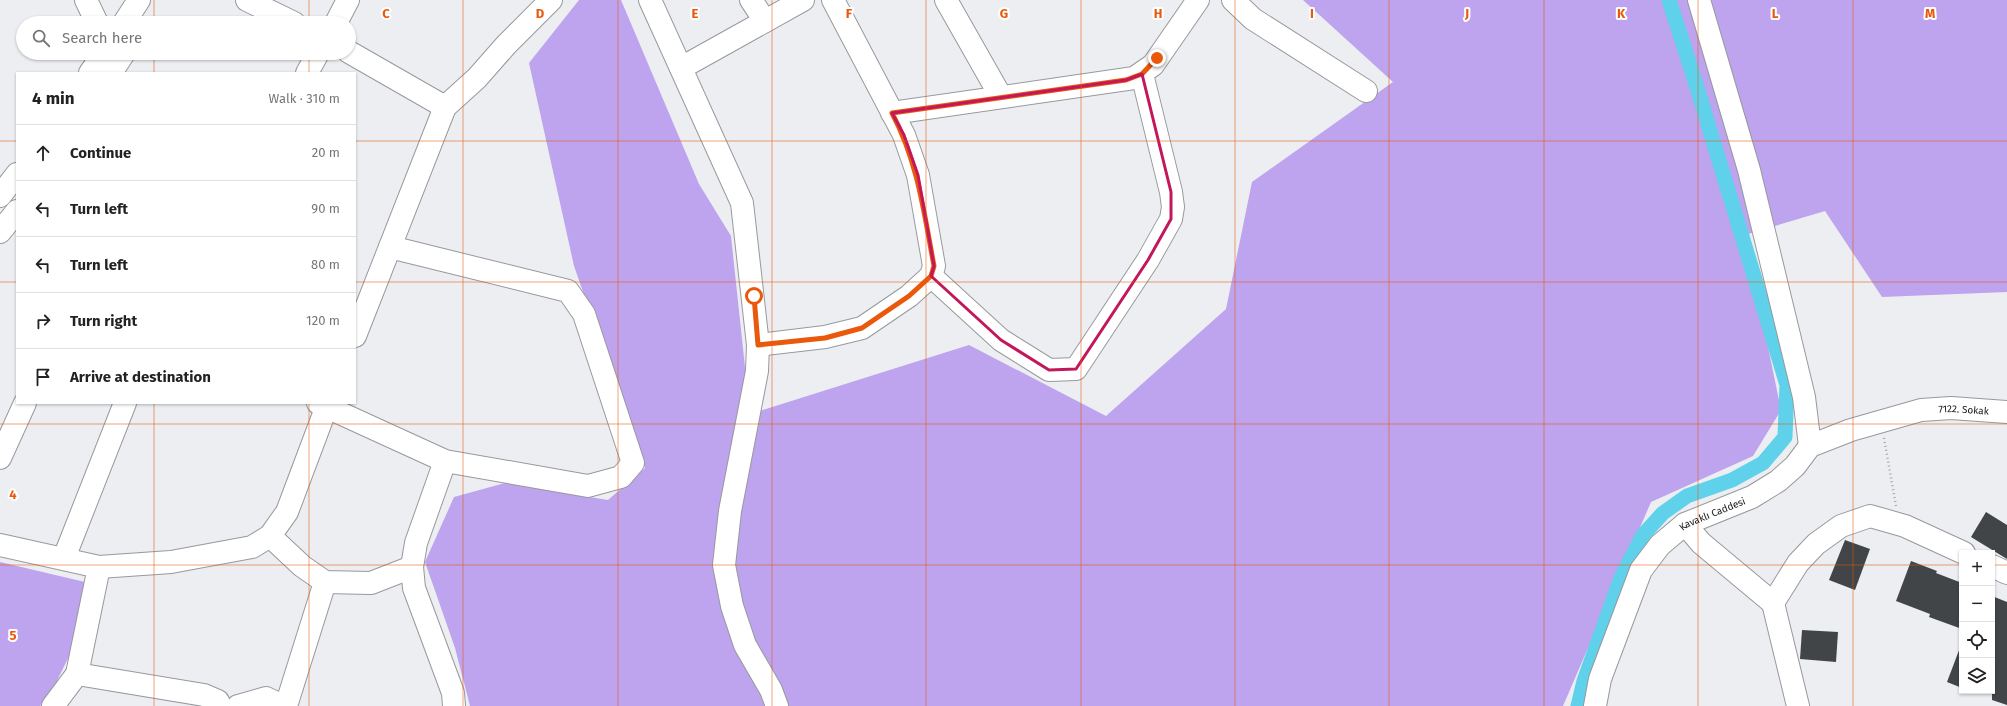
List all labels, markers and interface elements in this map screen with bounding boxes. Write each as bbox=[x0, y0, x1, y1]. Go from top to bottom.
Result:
text: C bbox=[382, 6, 390, 21]
text: D bbox=[536, 6, 545, 21]
text: E bbox=[692, 6, 699, 21]
text: F bbox=[846, 6, 853, 21]
text: G bbox=[1000, 6, 1008, 21]
text: H bbox=[1154, 6, 1162, 21]
text: I bbox=[1310, 6, 1314, 21]
text: J bbox=[1464, 6, 1469, 21]
text: K bbox=[1617, 6, 1626, 21]
text: L bbox=[1772, 6, 1779, 21]
text: M bbox=[1925, 6, 1935, 21]
search box bbox=[16, 16, 356, 60]
icon: search bbox=[30, 27, 52, 49]
text: Search here bbox=[62, 29, 142, 47]
route end bbox=[1148, 49, 1166, 67]
text: 4 min bbox=[32, 88, 75, 109]
text: Walk · 310 m bbox=[269, 91, 340, 106]
icon: ahead bbox=[32, 142, 54, 164]
text: Continue bbox=[70, 144, 131, 162]
text: 20 m bbox=[312, 145, 340, 160]
icon: left bbox=[32, 198, 54, 220]
text: Turn left bbox=[70, 200, 128, 218]
text: 90 m bbox=[311, 201, 340, 216]
icon: left bbox=[32, 254, 54, 276]
text: Turn left bbox=[70, 256, 128, 274]
text: 80 m bbox=[311, 257, 340, 272]
route start bbox=[745, 287, 763, 305]
icon: right bbox=[32, 310, 54, 332]
text: Turn right bbox=[70, 312, 137, 330]
text: 120 m bbox=[306, 313, 340, 328]
icon: arrive bbox=[32, 366, 54, 388]
text: Arrive at destination bbox=[70, 368, 211, 386]
street label: 7122. Sokak bbox=[1938, 403, 1990, 418]
text: 4 bbox=[9, 487, 17, 502]
street label: Kavaklı Caddesi bbox=[1677, 495, 1748, 533]
map controls bbox=[1959, 550, 1995, 694]
button: + bbox=[1959, 550, 1995, 586]
button: − bbox=[1959, 586, 1995, 622]
button: locate bbox=[1959, 622, 1995, 658]
text: 5 bbox=[10, 628, 17, 643]
button: layers bbox=[1959, 658, 1995, 694]

